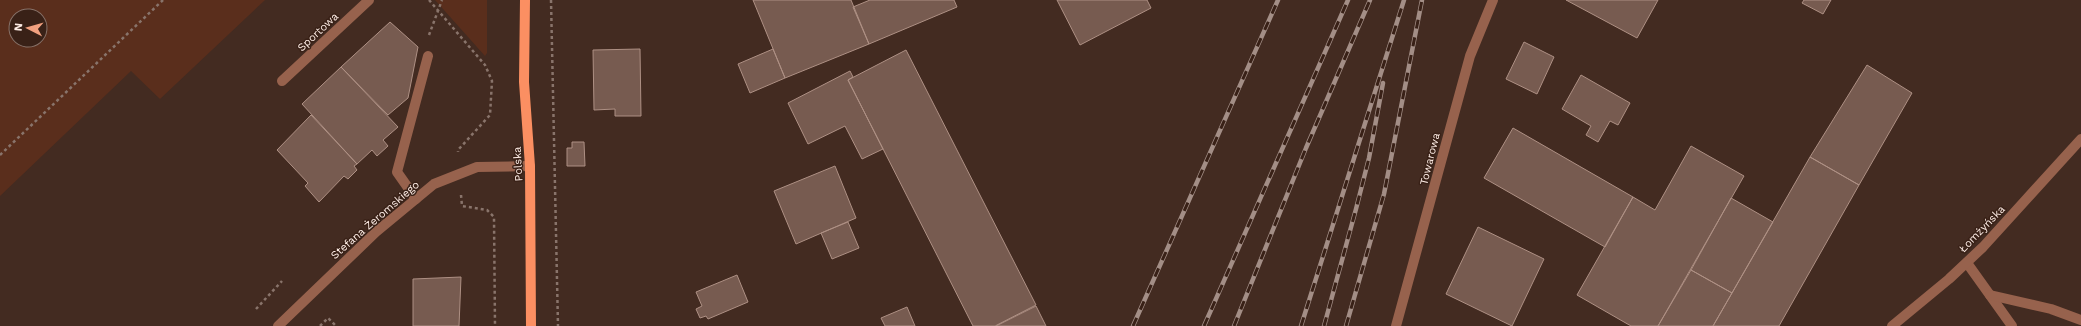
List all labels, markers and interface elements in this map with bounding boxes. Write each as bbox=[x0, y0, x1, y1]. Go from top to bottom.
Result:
north arrow bbox=[8, 8, 48, 48]
street label: Sportowa bbox=[295, 10, 341, 54]
text: N bbox=[12, 22, 25, 32]
street label: Towarowa bbox=[1417, 132, 1443, 186]
street label: Polska bbox=[511, 146, 525, 182]
street label: Stefana Żeromskiego bbox=[327, 177, 422, 262]
street label: Łomżyńska bbox=[1956, 203, 2008, 255]

